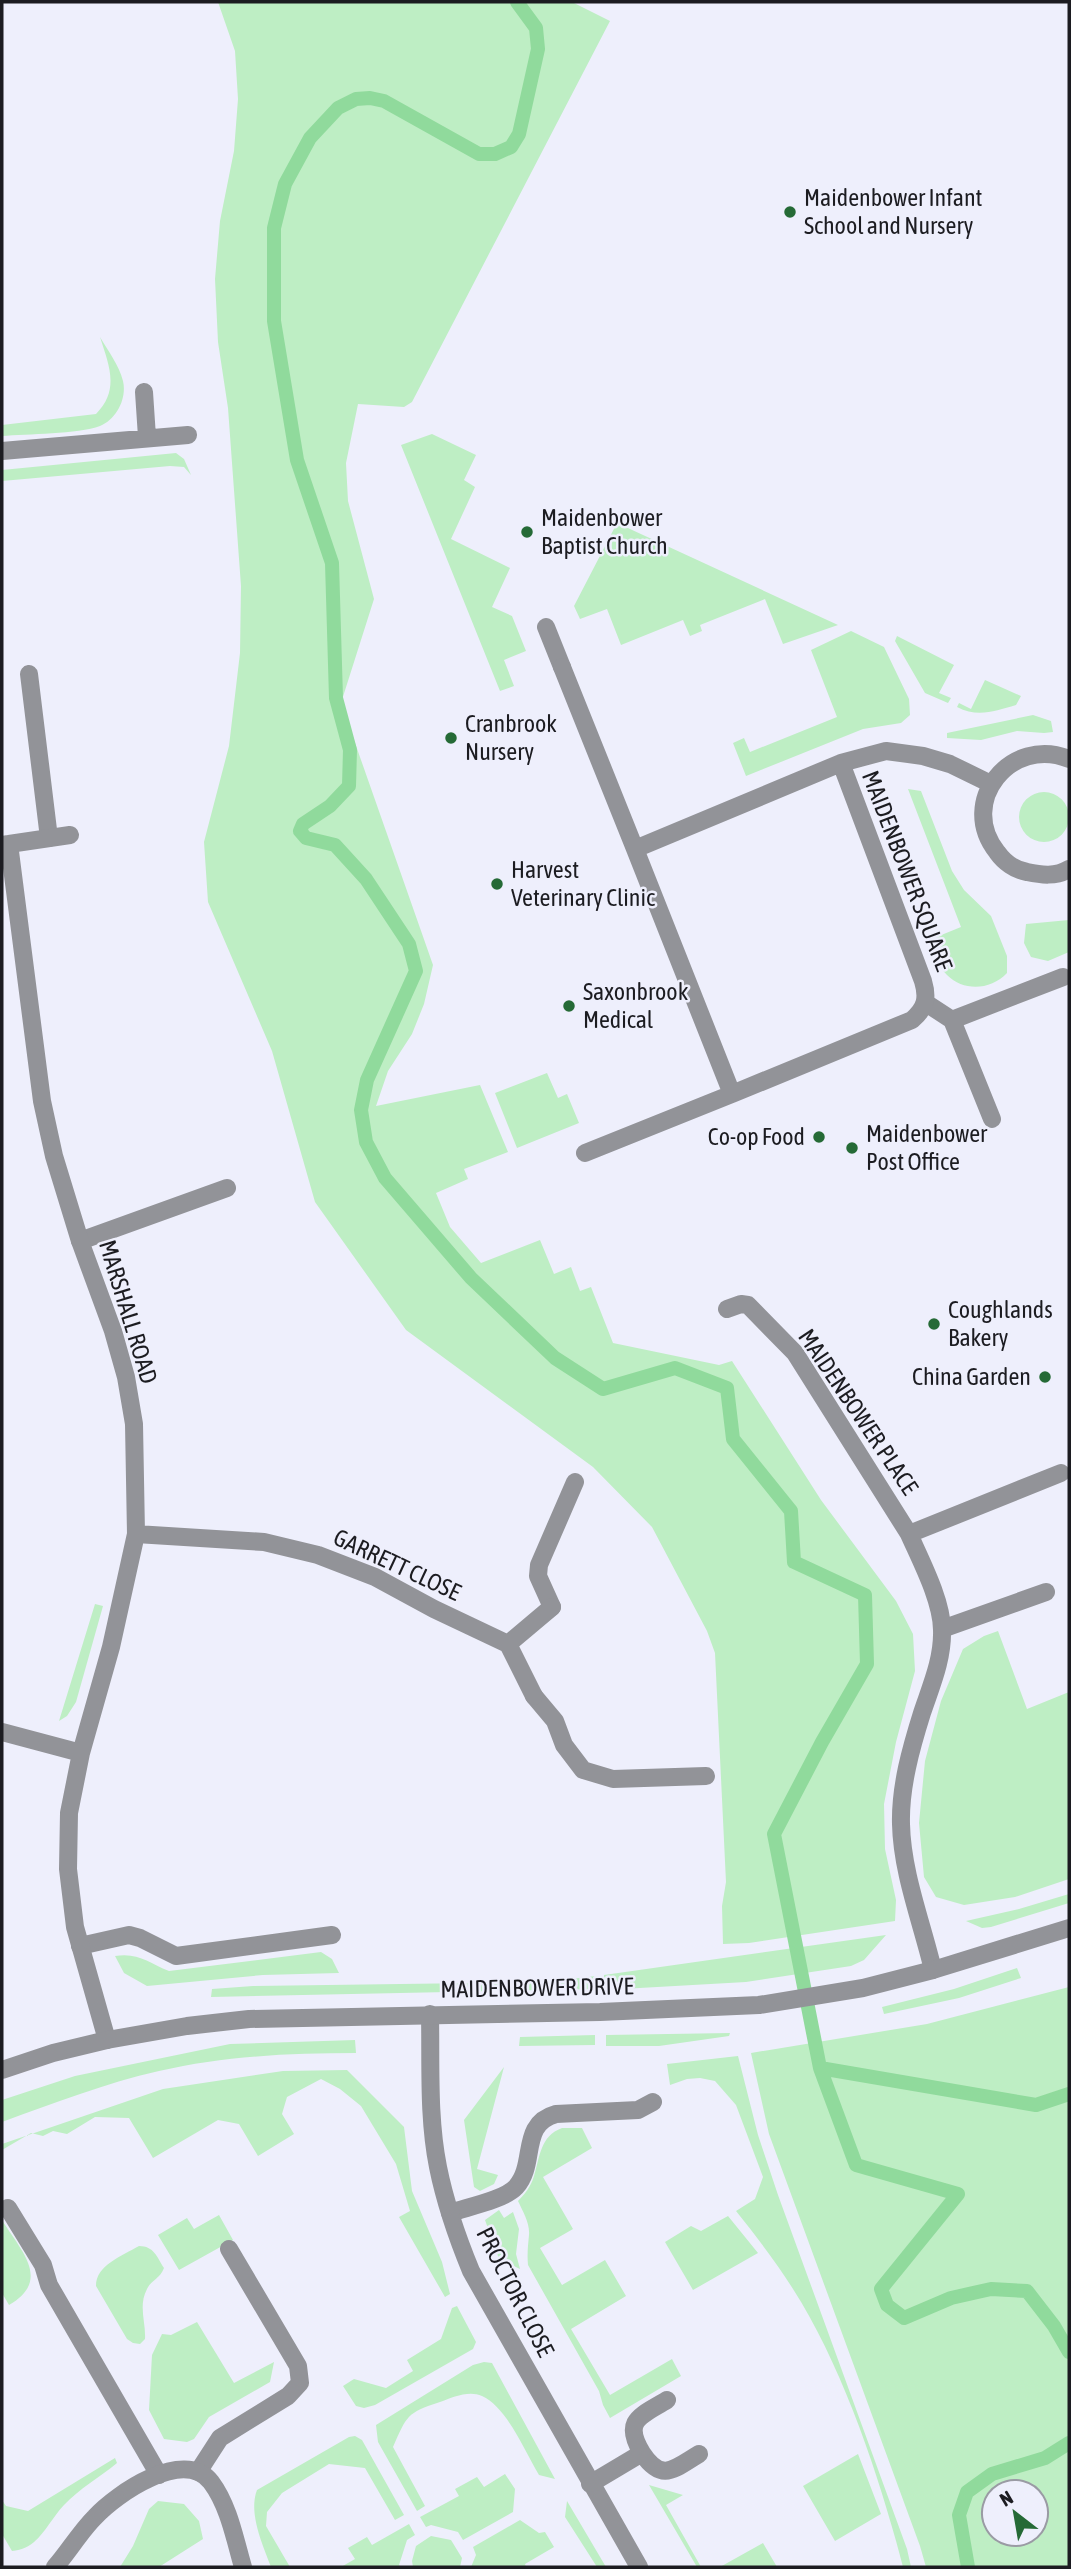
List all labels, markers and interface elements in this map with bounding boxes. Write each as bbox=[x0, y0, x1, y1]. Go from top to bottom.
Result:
place label: Maidenbower Infant School and Nursery bbox=[804, 184, 983, 239]
marker: Maidenbower Infant School and Nursery bbox=[782, 204, 798, 220]
place label: Maidenbower Baptist Church bbox=[541, 504, 668, 559]
marker: Maidenbower Baptist Church bbox=[519, 524, 535, 540]
place label: Cranbrook Nursery bbox=[465, 710, 557, 765]
marker: Cranbrook Nursery bbox=[443, 730, 459, 746]
street label: MAIDENBOWER SQUARE bbox=[857, 767, 958, 975]
place label: Harvest Veterinary Clinic bbox=[511, 856, 655, 911]
marker: Harvest Veterinary Clinic bbox=[489, 876, 505, 892]
place label: Saxonbrook Medical bbox=[583, 978, 689, 1033]
marker: Saxonbrook Medical bbox=[561, 998, 577, 1014]
place label: Maidenbower Post Office bbox=[866, 1120, 988, 1175]
place label: Co-op Food bbox=[708, 1123, 805, 1150]
marker: Co-op Food bbox=[811, 1129, 827, 1145]
marker: Maidenbower Post Office bbox=[844, 1140, 860, 1156]
street label: MARSHALL ROAD bbox=[94, 1237, 163, 1387]
place label: Coughlands Bakery bbox=[948, 1296, 1053, 1351]
marker: Coughlands Bakery bbox=[926, 1316, 942, 1332]
street label: MAIDENBOWER PLACE bbox=[793, 1324, 924, 1500]
place label: China Garden bbox=[912, 1363, 1031, 1390]
marker: China Garden bbox=[1037, 1369, 1053, 1385]
street label: GARRETT CLOSE bbox=[329, 1523, 465, 1606]
street label: MAIDENBOWER DRIVE bbox=[440, 1972, 634, 2003]
street label: PROCTOR CLOSE bbox=[471, 2223, 560, 2361]
north arrow bbox=[980, 2478, 1050, 2548]
text: N bbox=[996, 2486, 1017, 2511]

